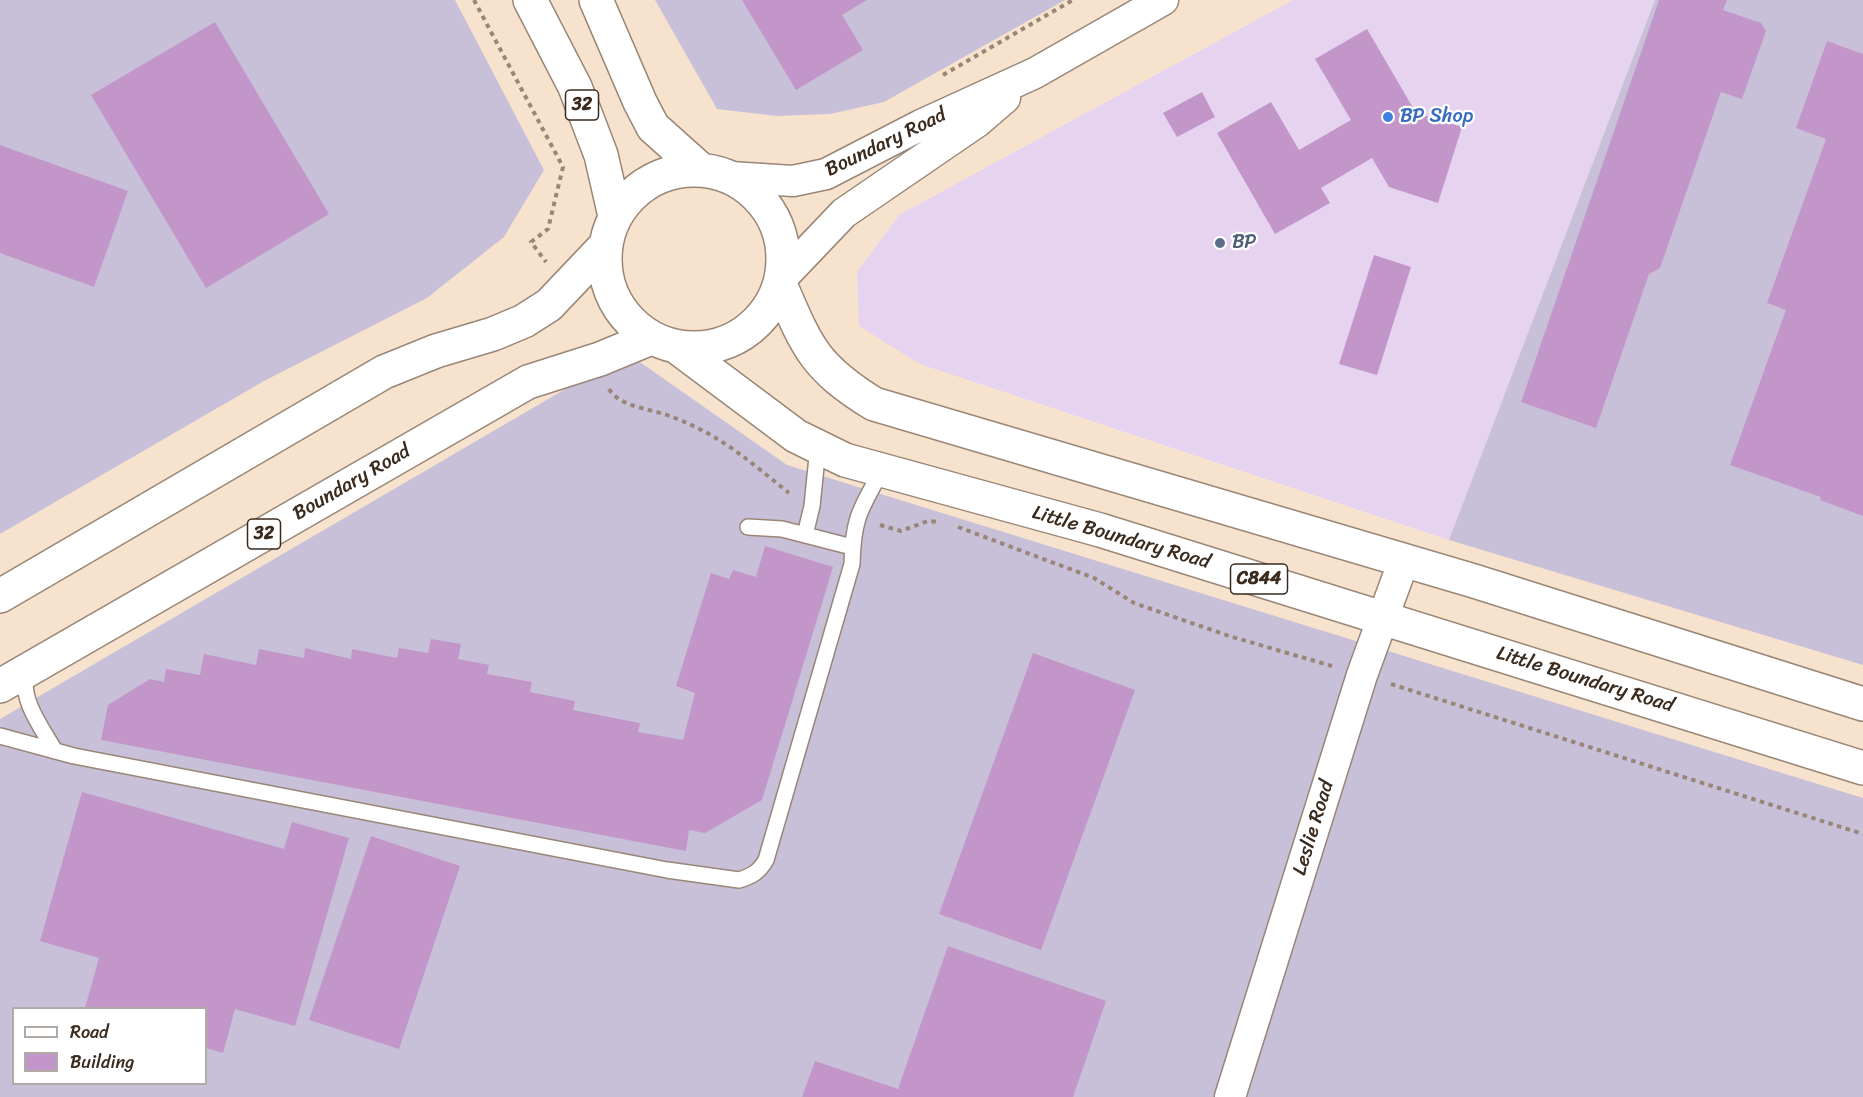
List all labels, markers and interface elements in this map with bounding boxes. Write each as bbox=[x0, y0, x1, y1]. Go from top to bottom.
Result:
road number: 32 bbox=[566, 90, 598, 120]
street label: Boundary Road bbox=[822, 103, 950, 183]
place label: BP Shop bbox=[1400, 105, 1473, 129]
marker: BP Shop bbox=[1381, 110, 1395, 124]
place label: BP bbox=[1232, 231, 1256, 255]
marker: BP bbox=[1213, 236, 1227, 250]
street label: Boundary Road bbox=[289, 440, 415, 526]
street label: Little Boundary Road bbox=[1029, 501, 1213, 575]
road number: 32 bbox=[248, 519, 280, 549]
road number: C844 bbox=[1230, 564, 1288, 594]
street label: Little Boundary Road bbox=[1494, 642, 1676, 718]
street label: Leslie Road bbox=[1288, 778, 1340, 878]
legend bbox=[12, 1007, 207, 1085]
text: Road bbox=[70, 1016, 109, 1048]
text: Building bbox=[70, 1046, 134, 1078]

